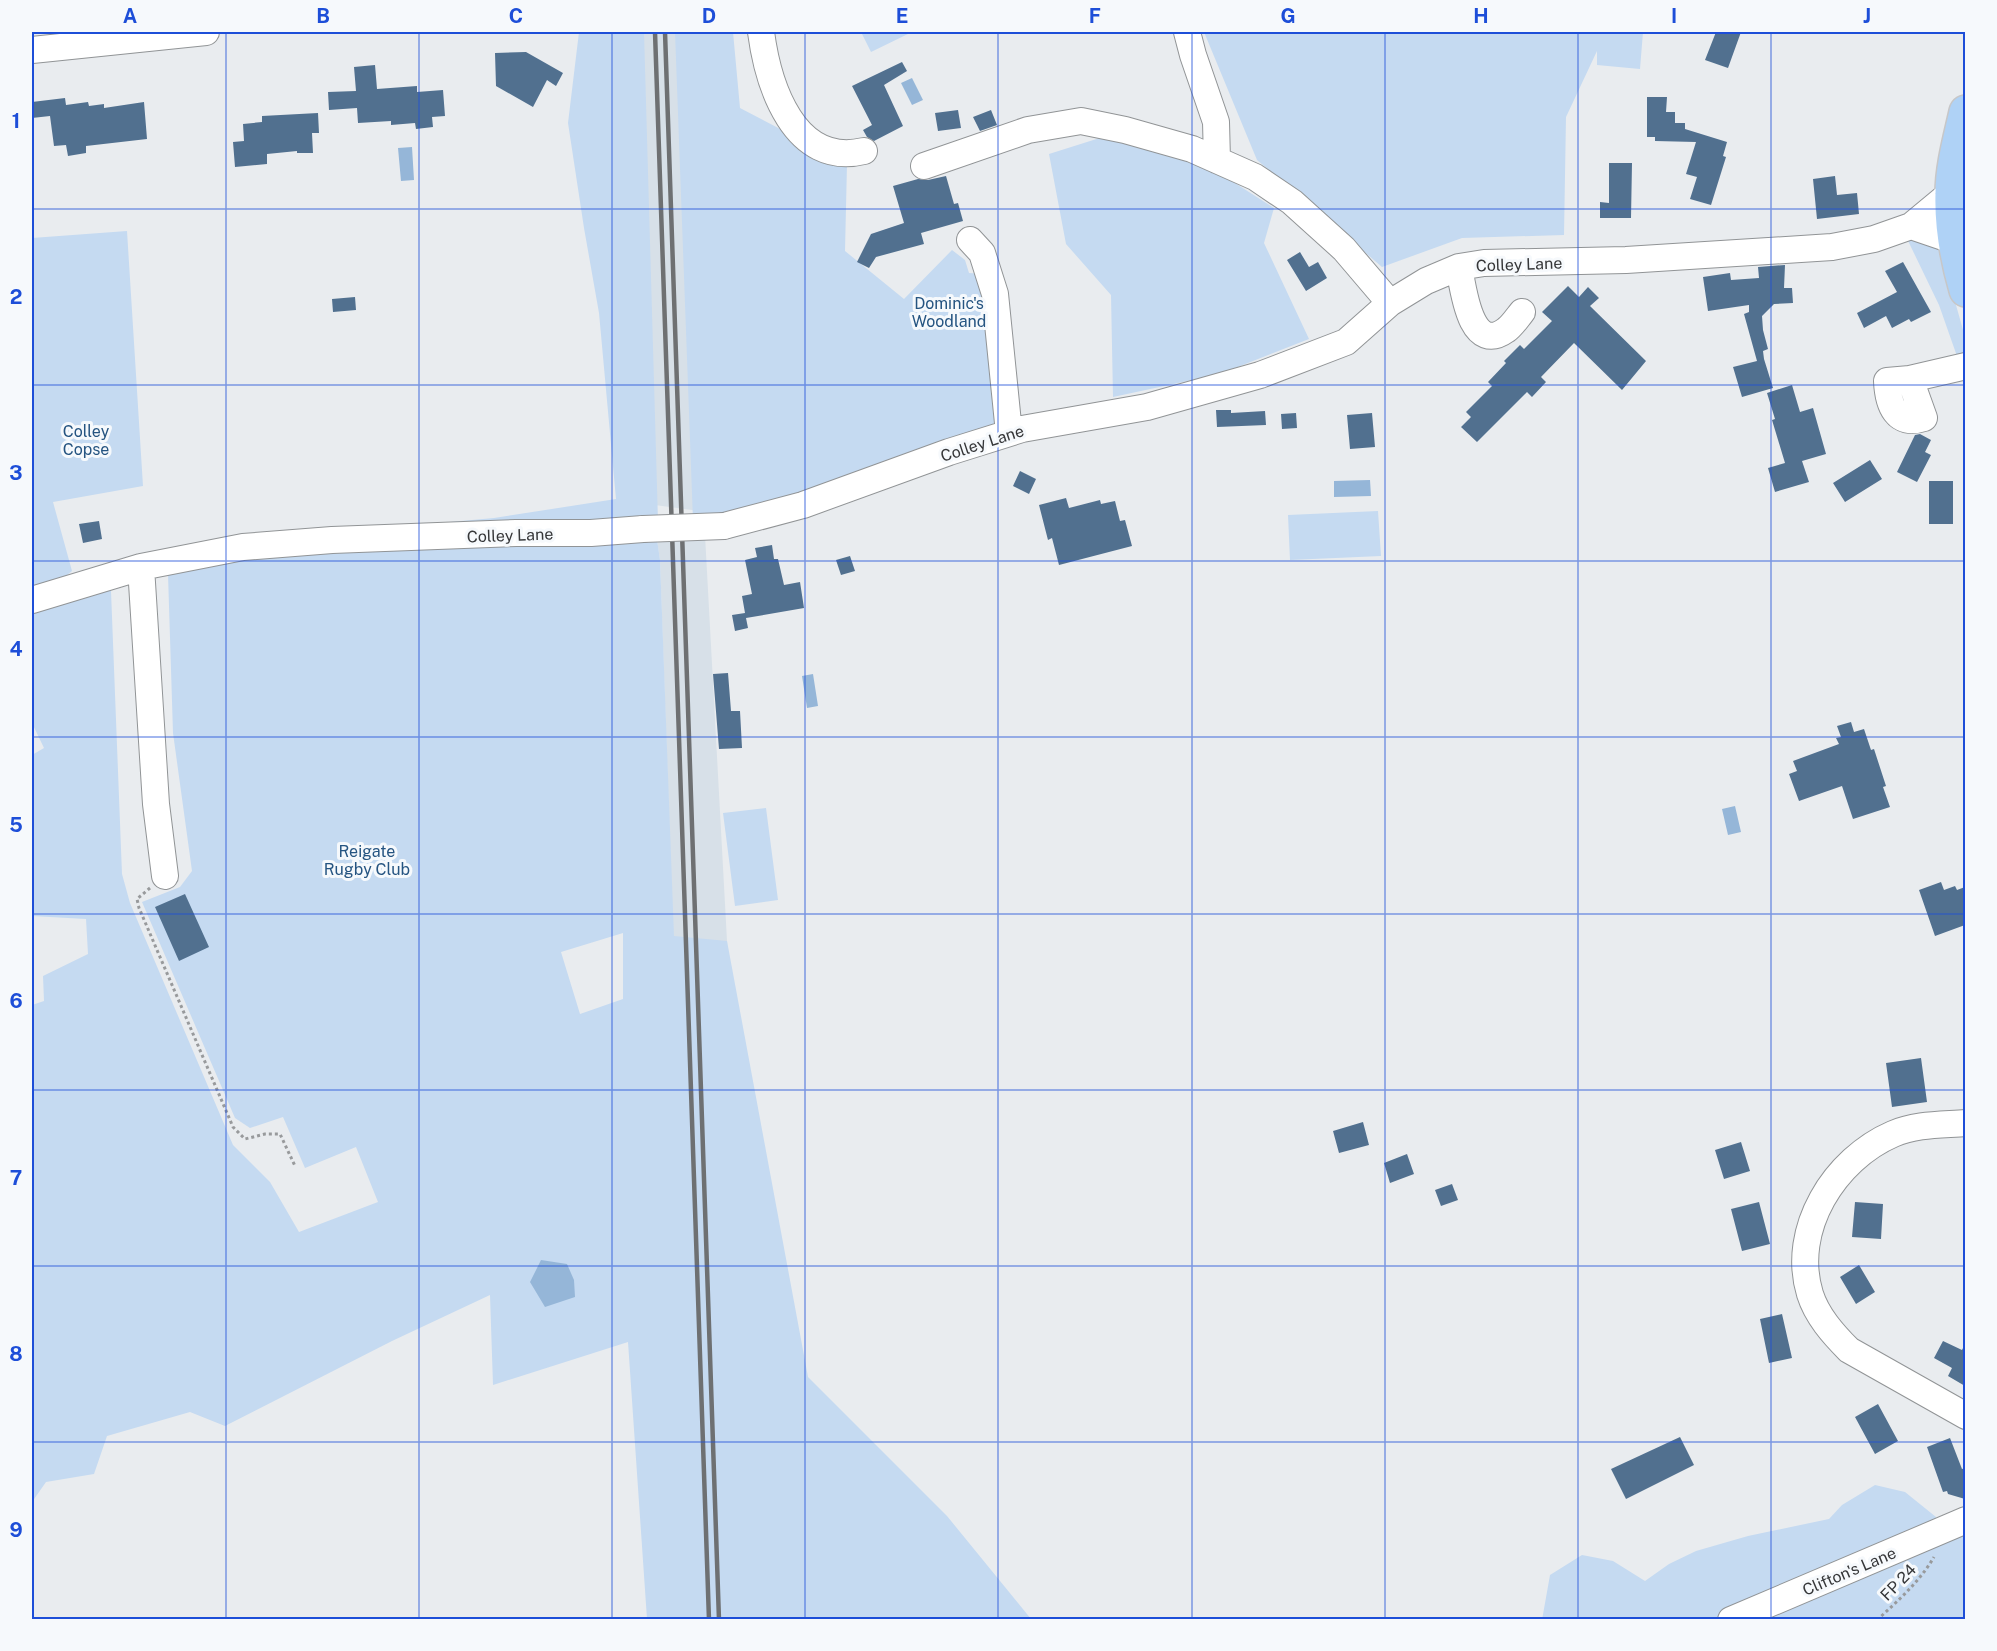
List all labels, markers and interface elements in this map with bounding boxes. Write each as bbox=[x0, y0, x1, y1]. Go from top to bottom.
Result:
text: A bbox=[123, 4, 137, 28]
text: B bbox=[316, 4, 330, 28]
text: C bbox=[509, 4, 523, 28]
text: D bbox=[702, 4, 716, 28]
text: E bbox=[896, 4, 908, 28]
text: F bbox=[1089, 4, 1101, 28]
text: G bbox=[1280, 4, 1296, 28]
text: H bbox=[1473, 4, 1489, 28]
text: I bbox=[1671, 4, 1677, 28]
text: J bbox=[1863, 4, 1871, 28]
text: 1 bbox=[12, 109, 20, 133]
street label: Colley Lane bbox=[1475, 253, 1563, 276]
text: 2 bbox=[10, 285, 22, 309]
park label: Dominic's Woodland bbox=[912, 294, 986, 331]
street label: Colley Lane bbox=[938, 421, 1026, 466]
park label: Colley Copse bbox=[63, 422, 110, 459]
text: 3 bbox=[9, 461, 23, 485]
street label: Colley Lane bbox=[466, 524, 554, 547]
text: 4 bbox=[9, 637, 23, 661]
text: 5 bbox=[9, 813, 23, 837]
park label: Reigate Rugby Club bbox=[324, 842, 410, 879]
text: 6 bbox=[9, 989, 23, 1013]
text: 7 bbox=[10, 1166, 22, 1190]
text: 8 bbox=[9, 1342, 23, 1366]
text: 9 bbox=[9, 1518, 23, 1542]
street label: Clifton's Lane bbox=[1800, 1543, 1899, 1600]
street label: FP 24 bbox=[1877, 1560, 1920, 1604]

